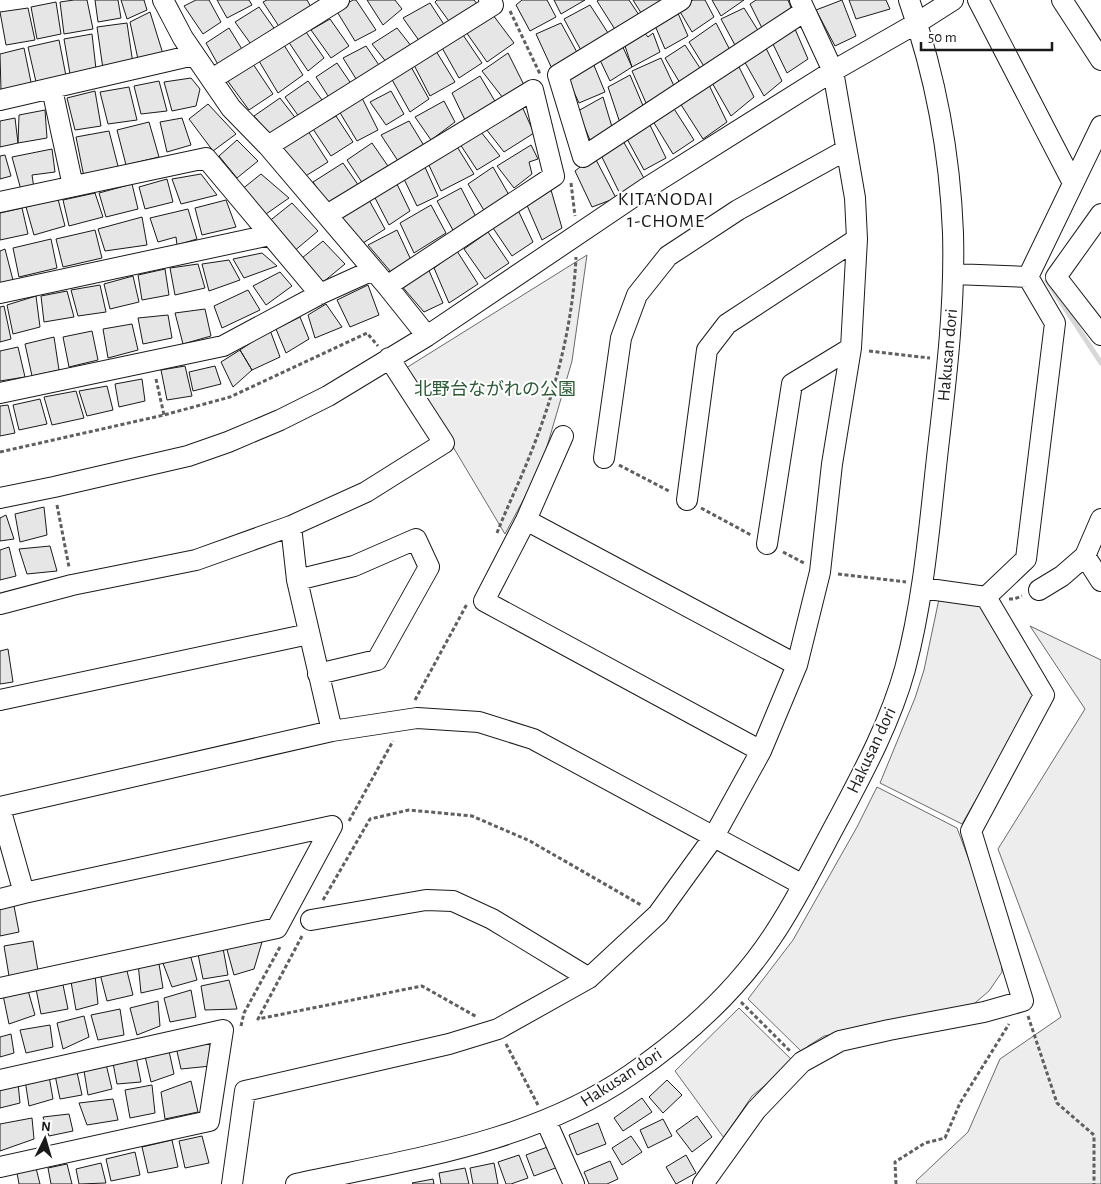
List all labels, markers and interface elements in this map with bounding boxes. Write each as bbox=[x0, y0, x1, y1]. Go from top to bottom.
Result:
scale bar bbox=[921, 20, 1052, 52]
text: 50 m bbox=[928, 30, 957, 45]
district label: KITANODAI 1-CHOME bbox=[618, 190, 714, 231]
street label: Hakusan dori bbox=[935, 308, 961, 402]
park label: 北野台ながれの公園 bbox=[414, 379, 576, 399]
street label: Hakusan dori bbox=[844, 705, 900, 796]
street label: Hakusan dori bbox=[578, 1045, 665, 1111]
north arrow bbox=[20, 1114, 70, 1164]
text: N bbox=[41, 1120, 52, 1134]

